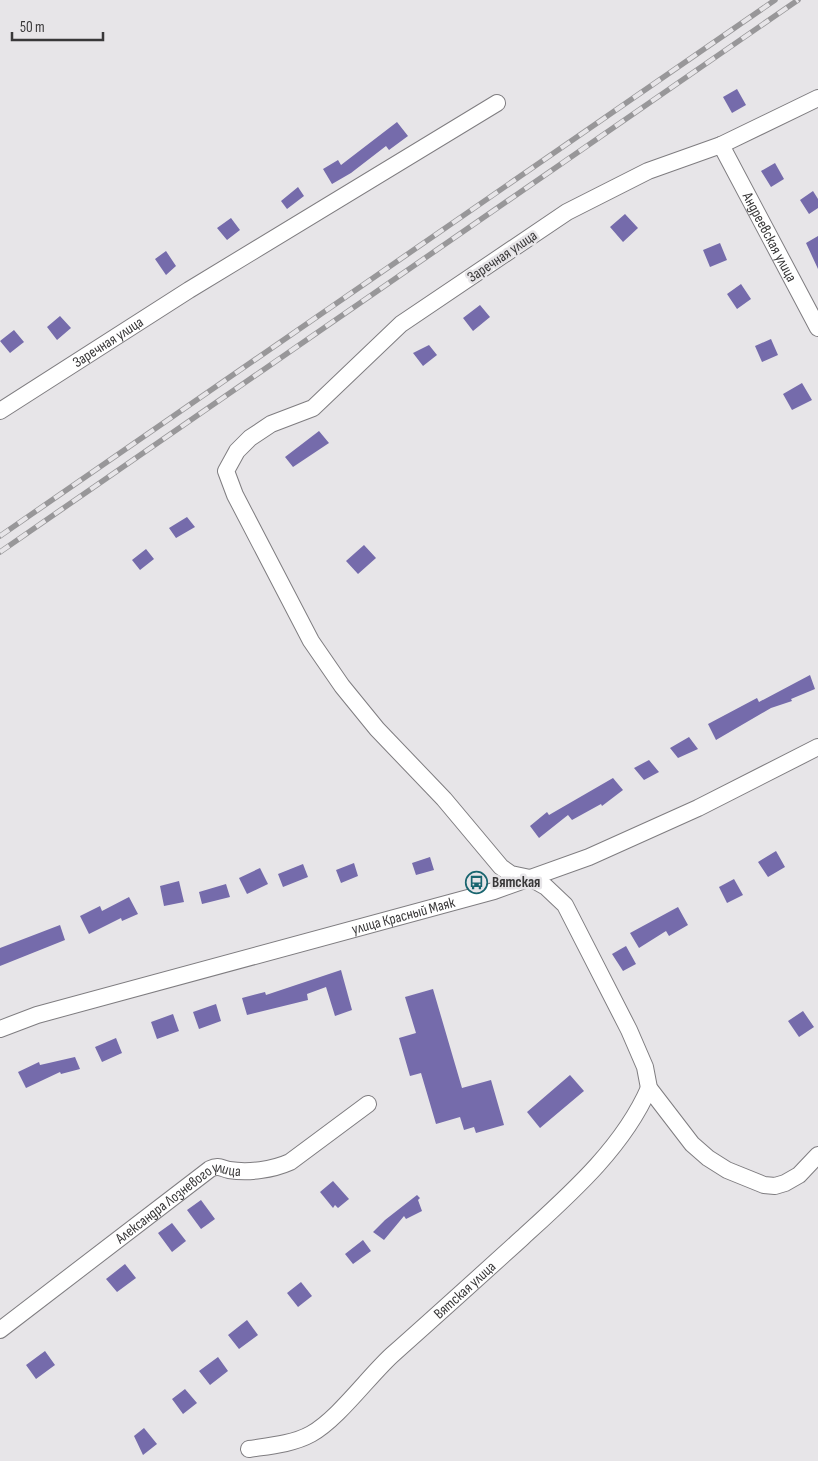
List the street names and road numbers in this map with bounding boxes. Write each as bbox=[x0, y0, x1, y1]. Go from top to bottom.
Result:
street label: Андреевская улица bbox=[737, 188, 801, 285]
street label: Заречная улица bbox=[464, 226, 541, 287]
street label: Заречная улица bbox=[69, 313, 147, 372]
street label: улица Красный Маяк bbox=[350, 893, 457, 939]
street label: Александра Лозневого улица bbox=[111, 1158, 241, 1249]
street label: Вятская улица bbox=[430, 1257, 500, 1323]

